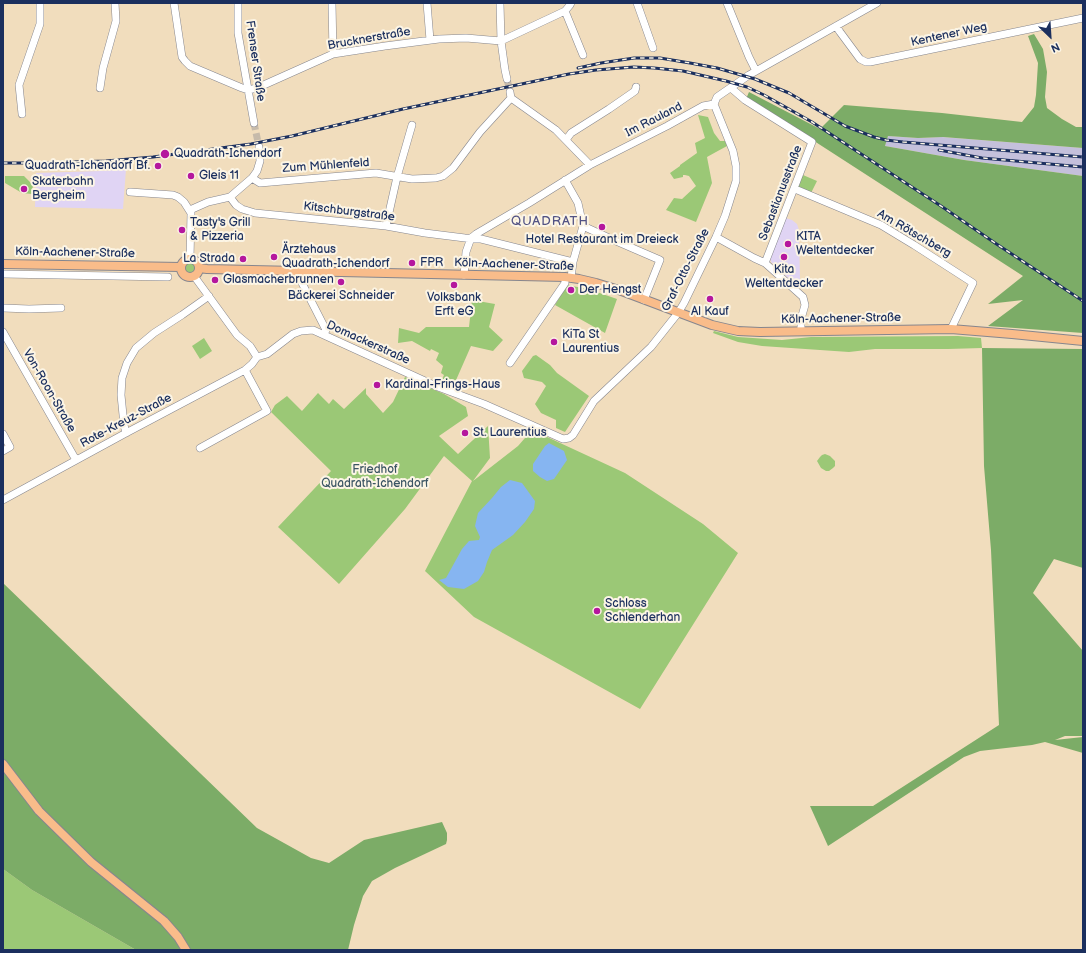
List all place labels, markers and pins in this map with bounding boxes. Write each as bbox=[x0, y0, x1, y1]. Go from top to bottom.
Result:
place label: Quadrath-Ichendorf bbox=[174, 147, 282, 161]
marker: Quadrath-Ichendorf bbox=[159, 148, 171, 160]
place label: Quadrath-Ichendorf Bf. bbox=[25, 159, 150, 173]
marker: Quadrath-Ichendorf Bf. bbox=[153, 161, 163, 171]
place label: Gleis 11 bbox=[199, 169, 239, 183]
marker: Gleis 11 bbox=[186, 171, 196, 181]
place label: Skaterbahn Bergheim bbox=[32, 175, 93, 203]
marker: Skaterbahn Bergheim bbox=[19, 184, 29, 194]
place label: Tasty's Grill & Pizzeria bbox=[190, 216, 250, 244]
marker: Hotel Restaurant im Dreieck bbox=[597, 222, 607, 232]
marker: Tasty's Grill & Pizzeria bbox=[177, 225, 187, 235]
place label: KITA Weltentdecker bbox=[796, 230, 874, 258]
place label: Hotel Restaurant im Dreieck bbox=[526, 233, 678, 247]
marker: KITA Weltentdecker bbox=[783, 239, 793, 249]
place label: Ärztehaus Quadrath-Ichendorf bbox=[282, 243, 390, 271]
place label: La Strada bbox=[183, 252, 235, 266]
marker: Ärztehaus Quadrath-Ichendorf bbox=[269, 252, 279, 262]
marker: Kita Weltentdecker bbox=[779, 252, 789, 262]
marker: La Strada bbox=[238, 254, 248, 264]
place label: FPR bbox=[420, 256, 443, 270]
marker: FPR bbox=[407, 258, 417, 268]
place label: Kita Weltentdecker bbox=[745, 263, 823, 291]
place label: Glasmacherbrunnen bbox=[223, 273, 334, 287]
marker: Glasmacherbrunnen bbox=[210, 275, 220, 285]
marker: Bäckerei Schneider bbox=[336, 277, 346, 287]
marker: Volksbank Erft eG bbox=[449, 280, 459, 290]
place label: Der Hengst bbox=[579, 283, 641, 297]
marker: Der Hengst bbox=[566, 285, 576, 295]
place label: Bäckerei Schneider bbox=[288, 289, 394, 303]
place label: Volksbank Erft eG bbox=[427, 291, 481, 319]
marker: Al Kauf bbox=[705, 294, 715, 304]
place label: Al Kauf bbox=[691, 305, 729, 319]
place label: KiTa St Laurentius bbox=[562, 328, 619, 356]
marker: KiTa St Laurentius bbox=[549, 337, 559, 347]
place label: Kardinal-Frings-Haus bbox=[385, 378, 500, 392]
marker: Kardinal-Frings-Haus bbox=[372, 380, 382, 390]
place label: St. Laurentius bbox=[473, 426, 547, 440]
marker: St. Laurentius bbox=[460, 428, 470, 438]
place label: Schloss Schlenderhan bbox=[605, 597, 680, 625]
marker: Schloss Schlenderhan bbox=[592, 606, 602, 616]

